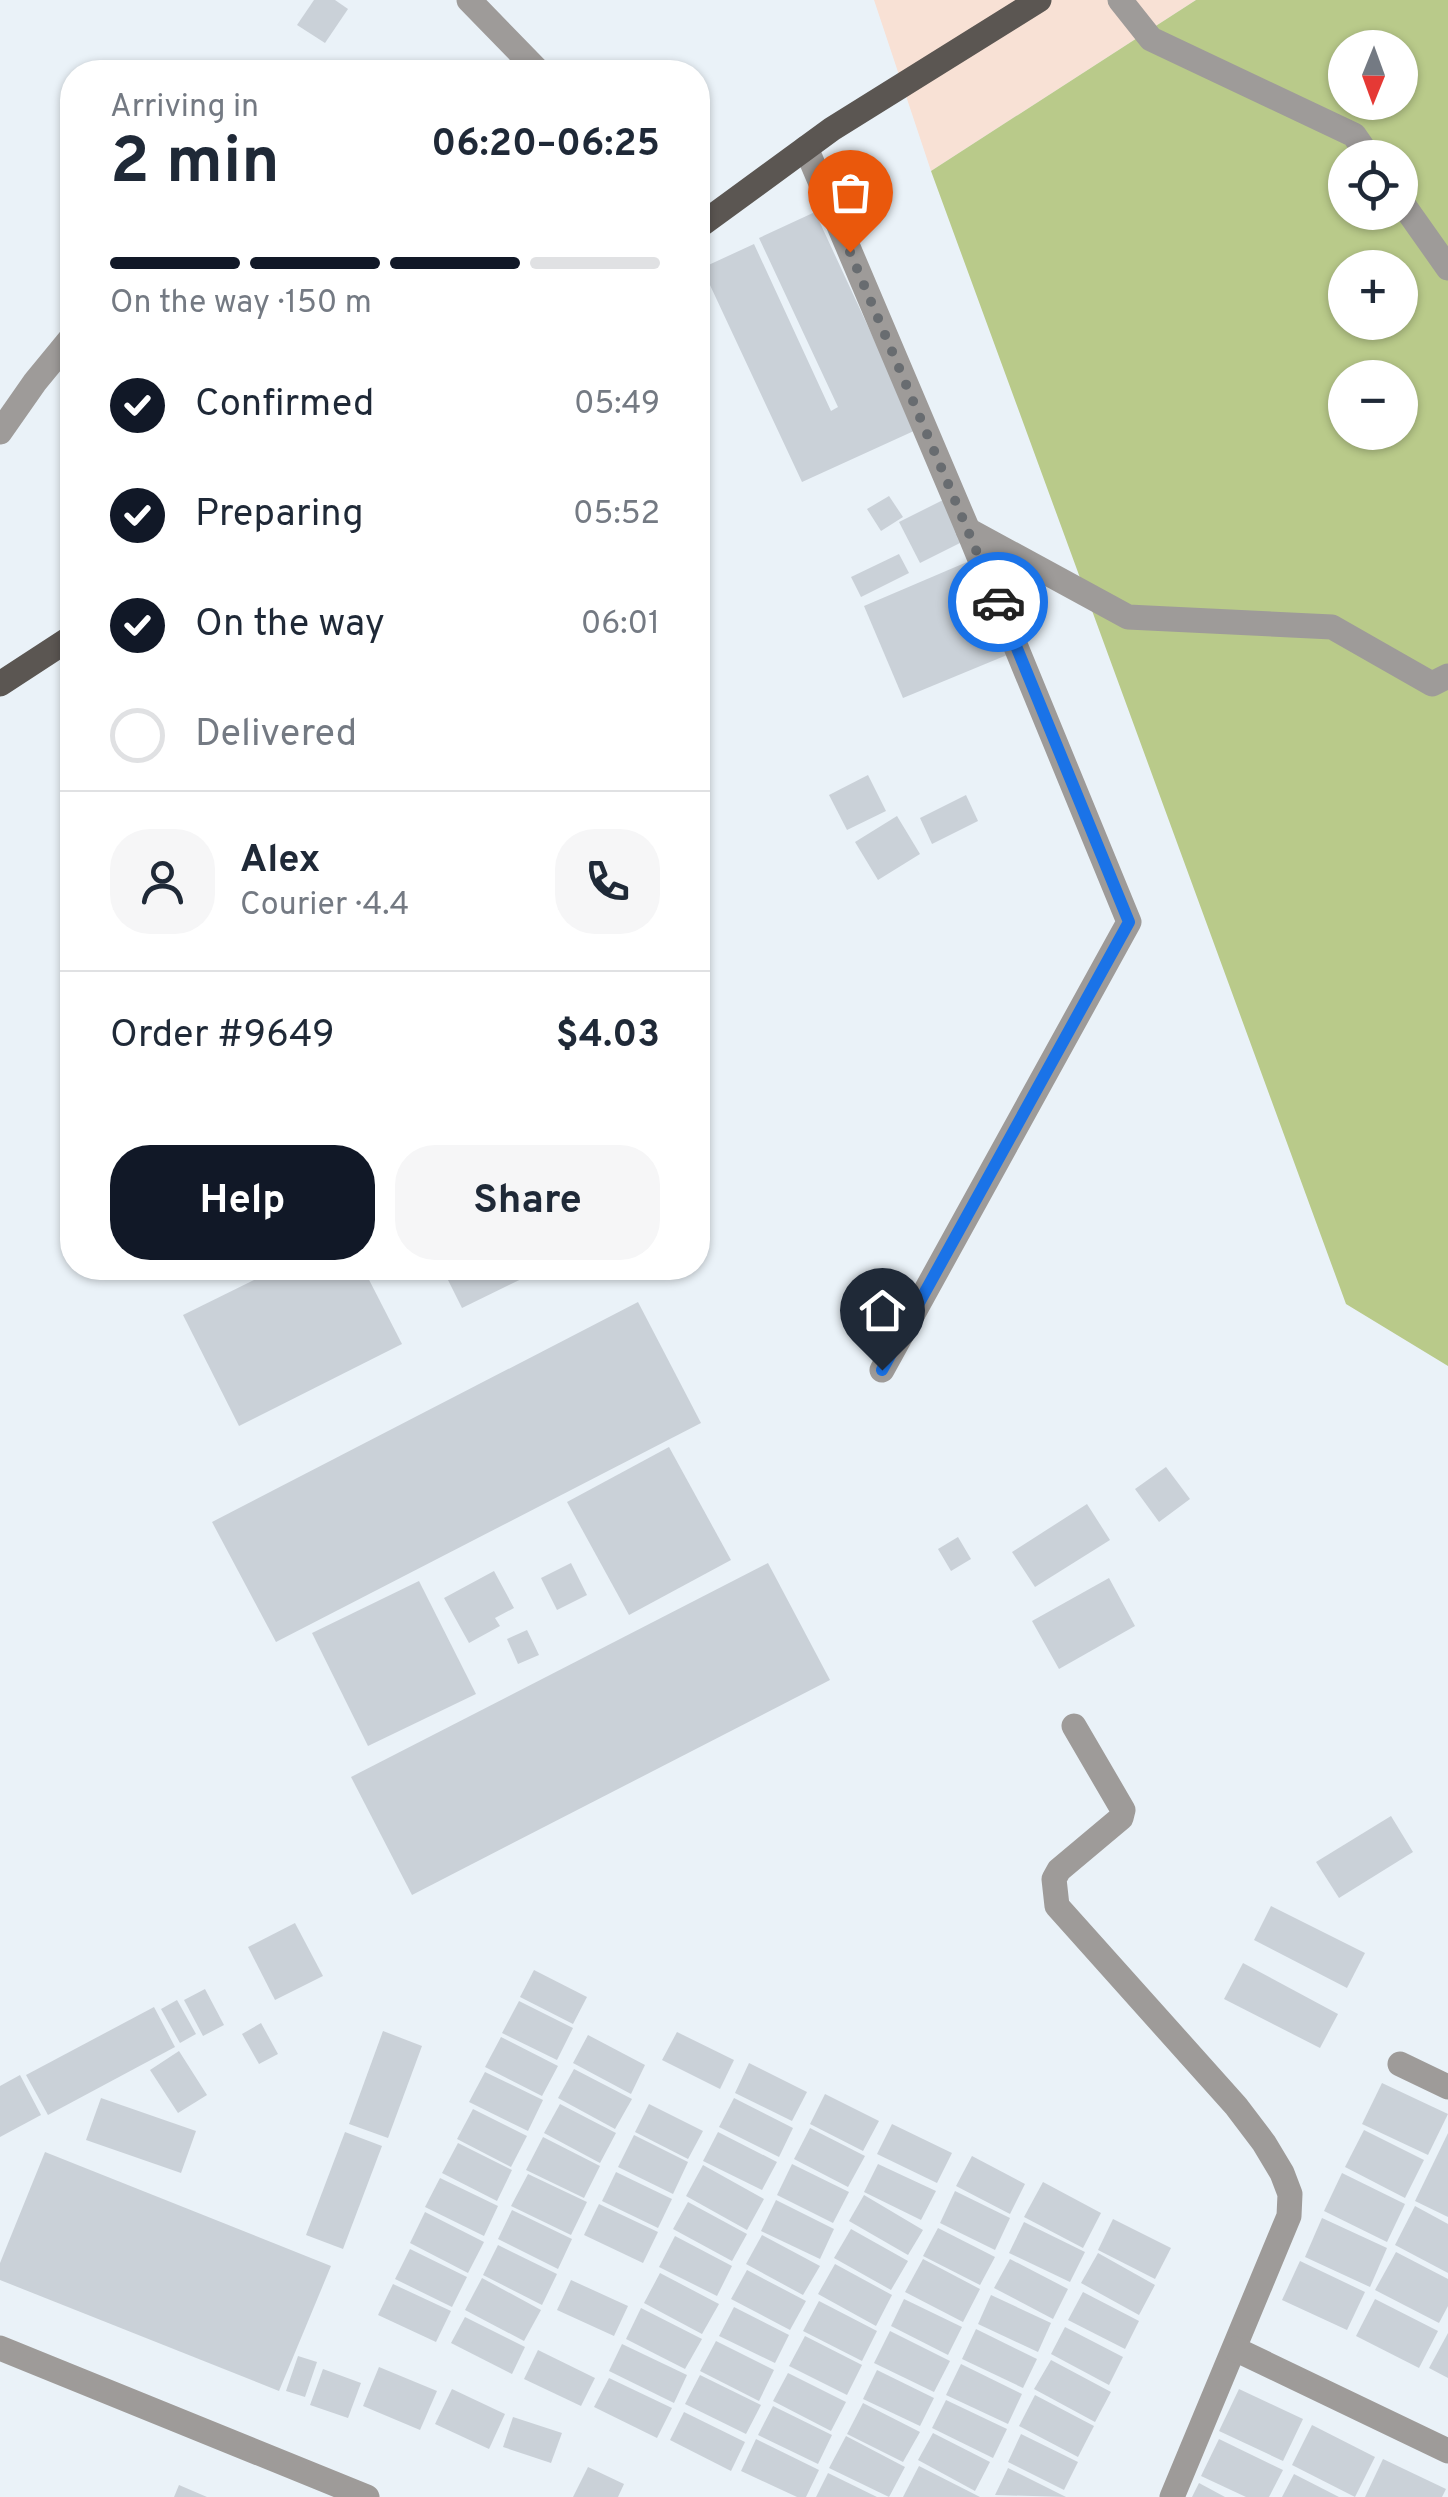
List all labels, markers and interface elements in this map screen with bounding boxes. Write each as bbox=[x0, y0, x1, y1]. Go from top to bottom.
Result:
north arrow bbox=[1328, 30, 1418, 120]
map controls bbox=[1328, 30, 1418, 450]
text: Arriving in bbox=[110, 88, 259, 128]
text: 06:20–06:25 bbox=[431, 121, 660, 170]
text: 2 min bbox=[110, 124, 280, 206]
button: locate bbox=[1328, 140, 1418, 230]
pin bbox=[808, 150, 893, 253]
icon: bag bbox=[823, 165, 878, 220]
button: + bbox=[1328, 250, 1418, 340]
text: On the way · 150 m bbox=[110, 284, 372, 324]
button: − bbox=[1328, 360, 1418, 450]
icon: check bbox=[110, 378, 165, 433]
text: Confirmed bbox=[195, 381, 374, 430]
text: 05:49 bbox=[574, 385, 660, 425]
icon: check bbox=[110, 488, 165, 543]
text: Preparing bbox=[195, 491, 364, 540]
text: 05:52 bbox=[573, 495, 660, 535]
courier bbox=[948, 552, 1048, 652]
icon: car bbox=[971, 575, 1026, 630]
icon: check bbox=[110, 598, 165, 653]
text: On the way bbox=[195, 601, 385, 650]
text: 06:01 bbox=[581, 605, 660, 645]
text: Delivered bbox=[195, 711, 357, 760]
button: person bbox=[110, 829, 215, 934]
button: phone bbox=[555, 829, 660, 934]
text: Alex bbox=[240, 837, 320, 886]
text: Courier · 4.4 bbox=[240, 886, 409, 926]
text: Order #9649 bbox=[110, 1012, 335, 1061]
text: $4.03 bbox=[556, 1012, 660, 1061]
button: Help bbox=[110, 1145, 375, 1260]
button: Share bbox=[395, 1145, 660, 1260]
pin bbox=[840, 1268, 925, 1371]
icon: home bbox=[855, 1283, 910, 1338]

